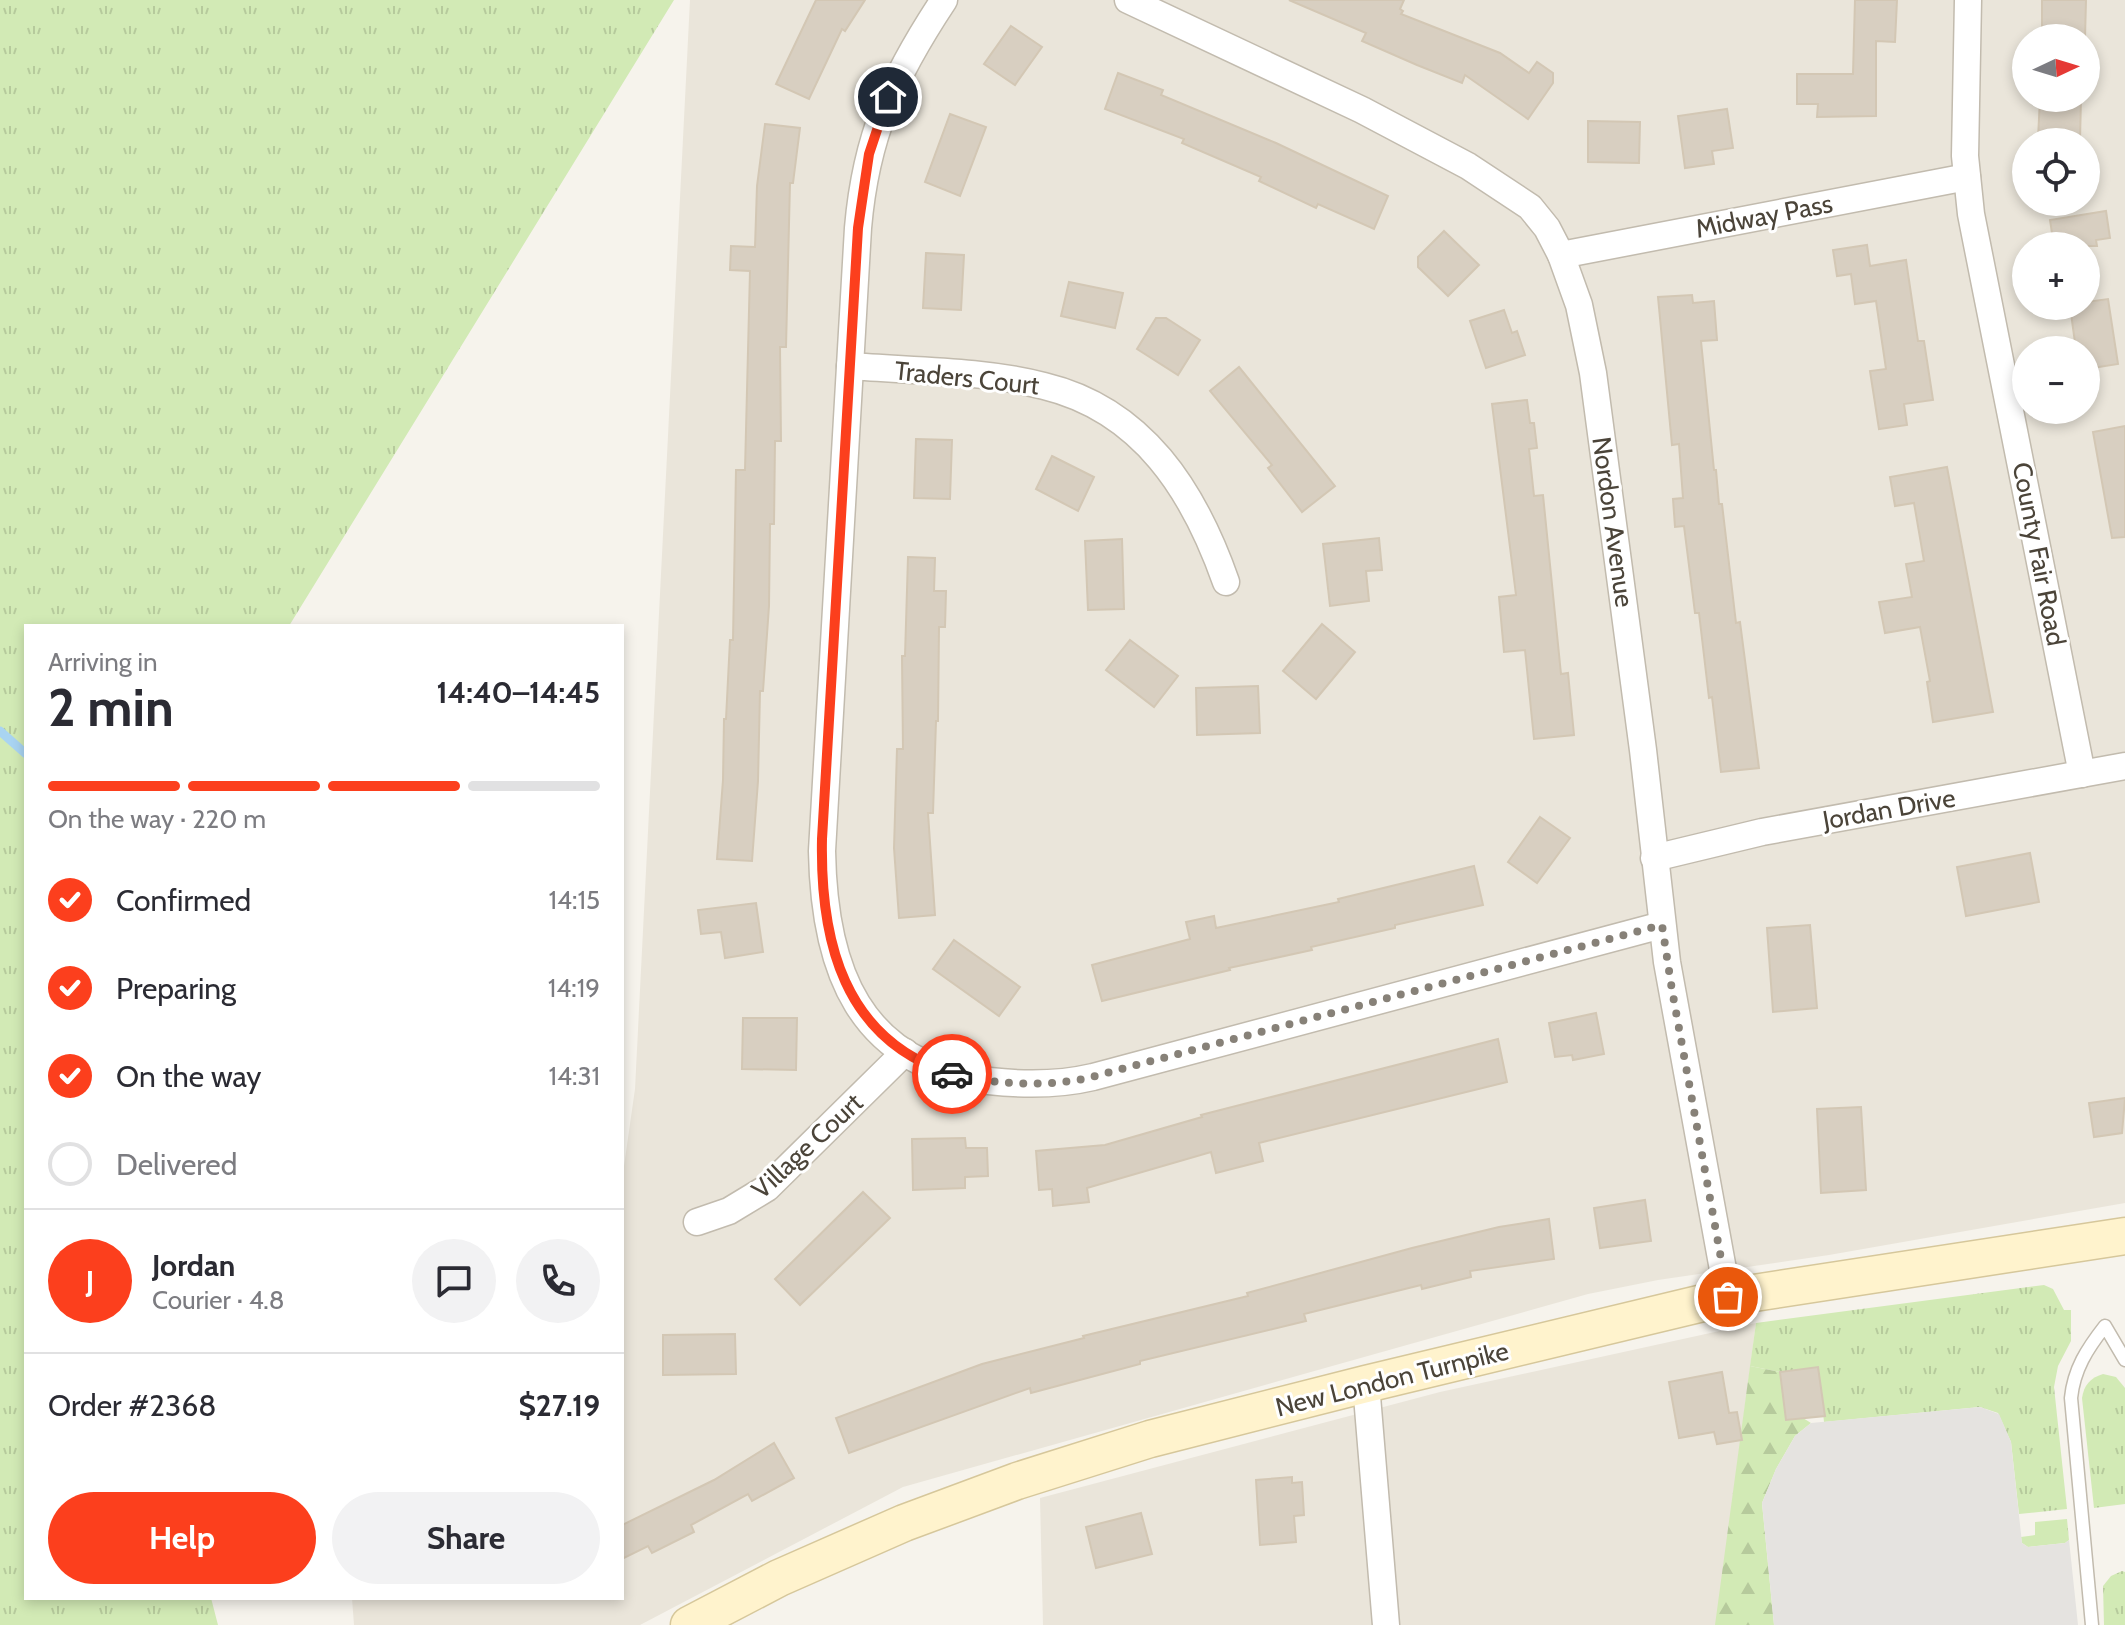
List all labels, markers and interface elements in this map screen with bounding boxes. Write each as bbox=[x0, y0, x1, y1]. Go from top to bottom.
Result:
north arrow bbox=[2012, 24, 2100, 112]
map controls bbox=[2012, 24, 2100, 424]
pin bbox=[854, 63, 922, 131]
icon: home bbox=[866, 75, 910, 119]
button: locate bbox=[2012, 128, 2100, 216]
street label: Midway Pass bbox=[1693, 187, 1836, 245]
button: + bbox=[2012, 232, 2100, 320]
button: − bbox=[2012, 336, 2100, 424]
street label: Traders Court bbox=[893, 354, 1041, 402]
street label: Nordon Avenue bbox=[1585, 435, 1641, 609]
street label: County Fair Road bbox=[2006, 460, 2072, 648]
text: Arriving in bbox=[48, 646, 158, 678]
text: 14:40–14:45 bbox=[437, 674, 600, 711]
text: 2 min bbox=[48, 676, 174, 739]
street label: Jordan Drive bbox=[1819, 782, 1958, 837]
text: On the way · 220 m bbox=[48, 803, 266, 835]
icon: check bbox=[48, 878, 92, 922]
text: Confirmed bbox=[116, 882, 251, 919]
text: 14:15 bbox=[549, 884, 600, 916]
icon: check bbox=[48, 966, 92, 1010]
text: Preparing bbox=[116, 970, 236, 1007]
text: 14:19 bbox=[548, 972, 600, 1004]
courier bbox=[912, 1034, 992, 1114]
icon: car bbox=[930, 1052, 974, 1096]
icon: check bbox=[48, 1054, 92, 1098]
text: On the way bbox=[116, 1058, 261, 1095]
text: 14:31 bbox=[549, 1060, 600, 1092]
street label: Village Court bbox=[745, 1086, 869, 1205]
text: Delivered bbox=[116, 1146, 237, 1183]
button: chat bbox=[412, 1239, 496, 1323]
button: phone bbox=[516, 1239, 600, 1323]
text: Jordan bbox=[152, 1247, 235, 1284]
text: J bbox=[86, 1263, 94, 1300]
pin bbox=[1694, 1263, 1762, 1331]
icon: bag bbox=[1706, 1275, 1750, 1319]
text: Courier · 4.8 bbox=[152, 1284, 285, 1316]
street label: New London Turnpike bbox=[1272, 1335, 1512, 1423]
text: Order #2368 bbox=[48, 1387, 217, 1424]
text: $27.19 bbox=[518, 1387, 600, 1424]
button: Help bbox=[48, 1492, 316, 1584]
button: Share bbox=[332, 1492, 600, 1584]

